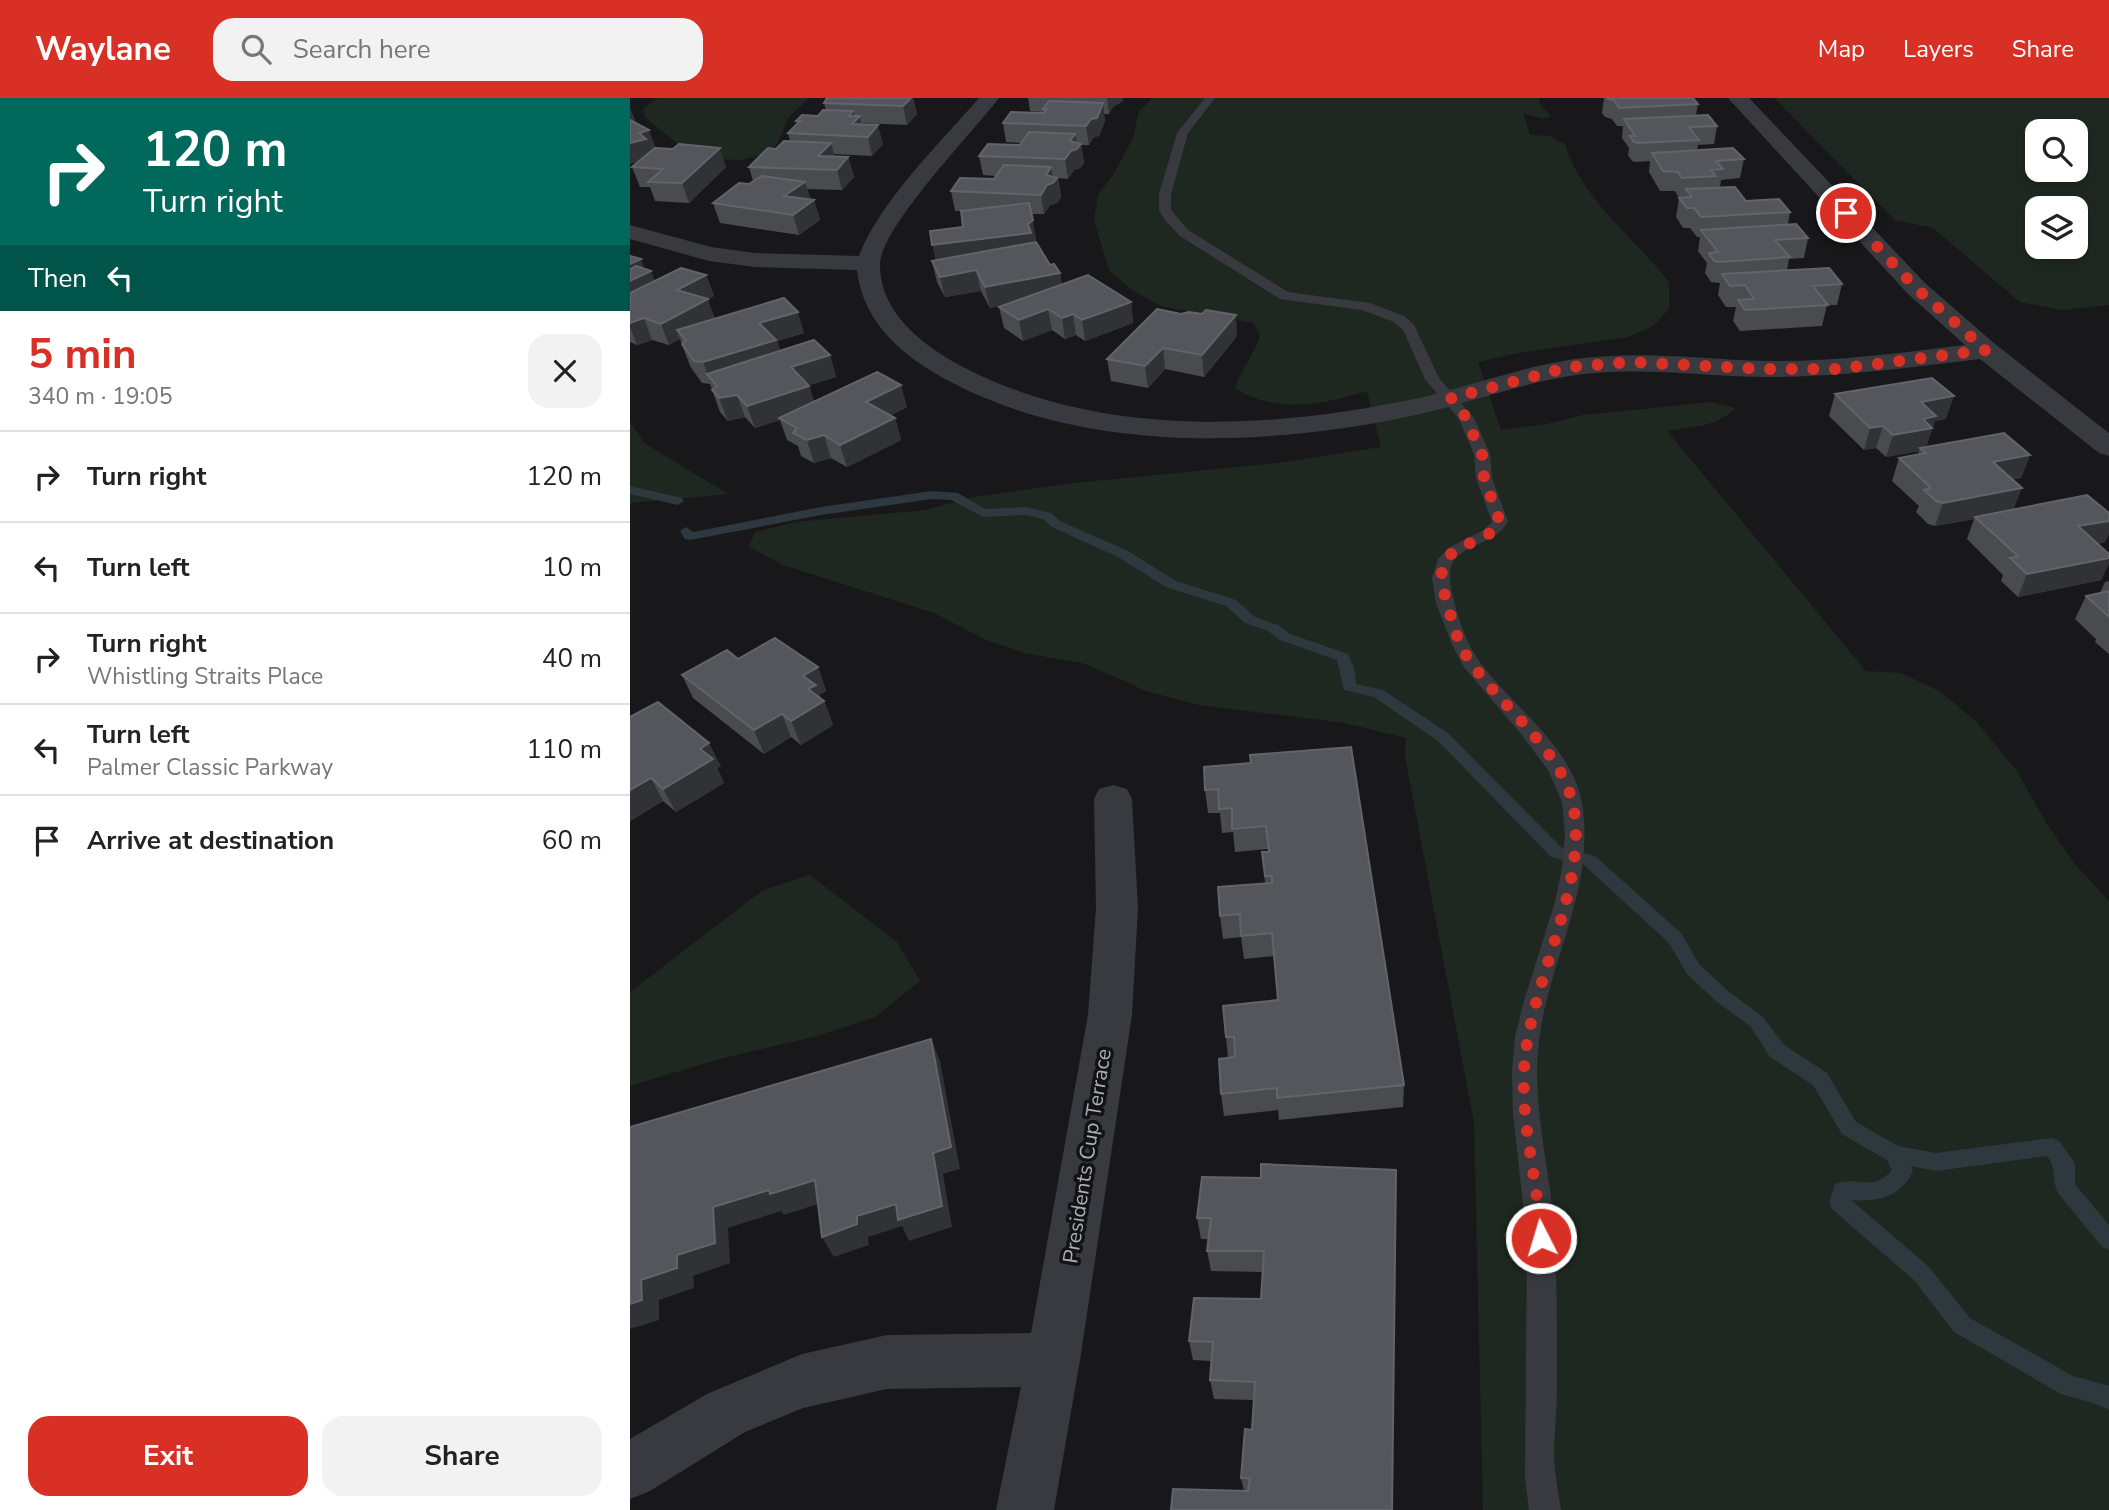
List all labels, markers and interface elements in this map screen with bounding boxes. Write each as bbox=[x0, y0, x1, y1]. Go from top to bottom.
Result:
search box bbox=[213, 18, 703, 81]
text: Waylane bbox=[35, 27, 171, 72]
icon: search bbox=[237, 30, 275, 68]
text: Search here bbox=[293, 32, 431, 67]
text: Map bbox=[1818, 33, 1865, 65]
text: Layers bbox=[1903, 33, 1974, 65]
text: Share bbox=[2012, 33, 2074, 65]
text: 120 m bbox=[143, 116, 287, 183]
map controls bbox=[2025, 119, 2088, 259]
button: search bbox=[2025, 119, 2088, 182]
icon: right bbox=[28, 126, 119, 217]
text: Turn right bbox=[143, 180, 283, 223]
pin bbox=[1816, 183, 1876, 243]
icon: arrive bbox=[1827, 194, 1865, 232]
button: layers bbox=[2025, 196, 2088, 259]
icon: left bbox=[101, 259, 139, 297]
text: Then bbox=[28, 261, 87, 296]
text: 5 min bbox=[28, 326, 137, 383]
button: close bbox=[528, 334, 602, 408]
text: 340 m · 19:05 bbox=[28, 381, 173, 412]
icon: right bbox=[28, 458, 66, 496]
text: Turn right bbox=[87, 459, 206, 494]
text: 120 m bbox=[526, 459, 602, 494]
icon: left bbox=[28, 549, 66, 587]
text: Turn left bbox=[87, 550, 190, 585]
text: 10 m bbox=[542, 550, 602, 585]
text: Turn right bbox=[87, 626, 206, 661]
icon: right bbox=[28, 640, 66, 678]
text: 40 m bbox=[542, 641, 602, 676]
text: Whistling Straits Place bbox=[87, 661, 323, 692]
text: Turn left bbox=[87, 717, 190, 752]
icon: left bbox=[28, 731, 66, 769]
text: 110 m bbox=[526, 732, 602, 767]
text: Palmer Classic Parkway bbox=[87, 752, 333, 783]
icon: arrive bbox=[28, 822, 66, 860]
text: Arrive at destination bbox=[87, 823, 334, 858]
text: 60 m bbox=[542, 823, 602, 858]
street label: Presidents Cup Terrace bbox=[1056, 1047, 1118, 1265]
position arrow bbox=[1504, 1201, 1578, 1275]
button: Exit bbox=[28, 1416, 308, 1496]
button: Share bbox=[322, 1416, 602, 1496]

